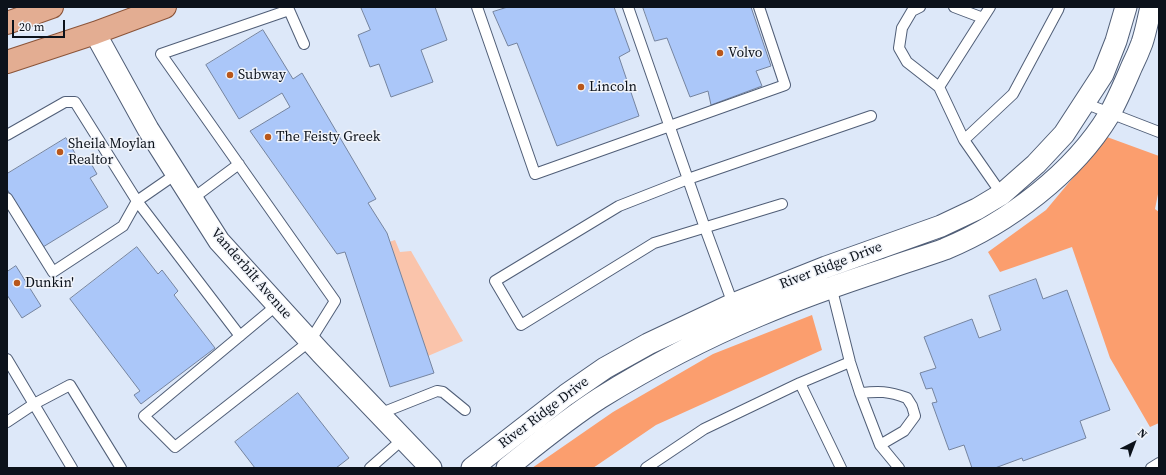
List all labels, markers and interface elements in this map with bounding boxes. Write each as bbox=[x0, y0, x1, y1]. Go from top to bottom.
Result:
scale bar bbox=[14, 12, 67, 38]
text: 20 m bbox=[19, 19, 45, 35]
place label: Volvo bbox=[728, 45, 762, 61]
marker: Volvo bbox=[715, 48, 725, 58]
place label: Subway bbox=[238, 67, 286, 83]
marker: Subway bbox=[225, 70, 235, 80]
place label: Lincoln bbox=[589, 79, 637, 95]
marker: Lincoln bbox=[576, 82, 586, 92]
place label: The Feisty Greek bbox=[276, 129, 380, 145]
marker: The Feisty Greek bbox=[263, 132, 273, 142]
place label: Sheila Moylan Realtor bbox=[68, 136, 156, 168]
marker: Sheila Moylan Realtor bbox=[55, 147, 65, 157]
street label: Vanderbilt Avenue bbox=[207, 225, 295, 323]
street label: River Ridge Drive bbox=[777, 239, 885, 293]
place label: Dunkin' bbox=[25, 275, 74, 291]
marker: Dunkin' bbox=[12, 278, 22, 288]
street label: River Ridge Drive bbox=[496, 374, 592, 452]
north arrow bbox=[1114, 423, 1154, 463]
text: N bbox=[1134, 425, 1150, 442]

